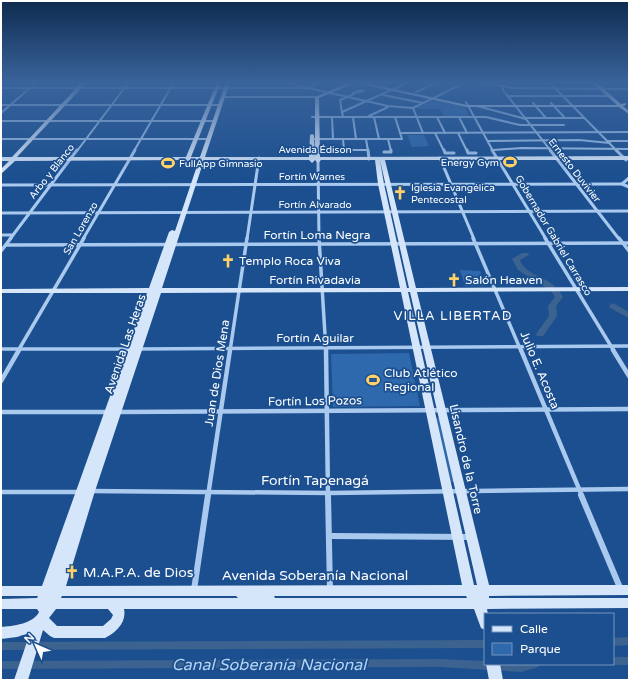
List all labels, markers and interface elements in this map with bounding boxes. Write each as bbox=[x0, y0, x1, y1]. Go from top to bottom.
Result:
street label: Ernesto Duvivier bbox=[546, 136, 603, 205]
street label: Arbo y Blanco bbox=[27, 142, 77, 202]
street label: Avenida Édison bbox=[278, 144, 352, 156]
sports icon: Energy Gym bbox=[502, 154, 518, 170]
sports icon: FullApp Gimnasio bbox=[160, 155, 176, 171]
place label: Energy Gym bbox=[441, 157, 499, 169]
place label: FullApp Gimnasio bbox=[179, 158, 263, 170]
street label: Fortín Warnes bbox=[279, 171, 345, 183]
street label: Gobernador Gabriel Carrasco bbox=[512, 173, 594, 298]
place label: Iglesia Evangélica Pentecostal bbox=[411, 182, 495, 206]
church icon: Iglesia Evangélica Pentecostal bbox=[392, 185, 408, 201]
street label: Fortín Alvarado bbox=[278, 199, 352, 211]
street label: San Lorenzo bbox=[61, 200, 101, 257]
street label: Fortín Loma Negra bbox=[264, 228, 370, 242]
church icon: Templo Roca Viva bbox=[220, 253, 236, 269]
place label: Templo Roca Viva bbox=[239, 254, 341, 268]
church icon: Salón Heaven bbox=[446, 272, 462, 288]
street label: Fortín Rivadavia bbox=[269, 273, 361, 287]
place label: Salón Heaven bbox=[465, 273, 543, 287]
street label: Avenida Las Heras bbox=[101, 292, 149, 396]
district label: VILLA LIBERTAD bbox=[394, 308, 512, 324]
street label: Juan de Dios Mena bbox=[202, 319, 232, 427]
street label: Julio E. Acosta bbox=[517, 329, 563, 411]
street label: Fortín Aguilar bbox=[276, 331, 354, 345]
place label: Club Atlético Regional bbox=[384, 366, 458, 394]
sports icon: Club Atlético Regional bbox=[365, 372, 381, 388]
street label: Fortín Los Pozos bbox=[268, 393, 362, 409]
street label: Lisandro de la Torre bbox=[447, 403, 485, 515]
street label: Fortín Tapenagá bbox=[261, 472, 369, 489]
church icon: M.A.P.A. de Dios bbox=[64, 564, 80, 580]
place label: M.A.P.A. de Dios bbox=[83, 564, 194, 581]
street label: Avenida Soberanía Nacional bbox=[222, 567, 408, 584]
legend bbox=[484, 613, 614, 665]
text: Calle bbox=[520, 622, 548, 636]
north arrow bbox=[16, 625, 56, 665]
text: N bbox=[22, 631, 37, 646]
text: Parque bbox=[520, 642, 561, 656]
water label: Canal Soberanía Nacional bbox=[172, 655, 368, 675]

